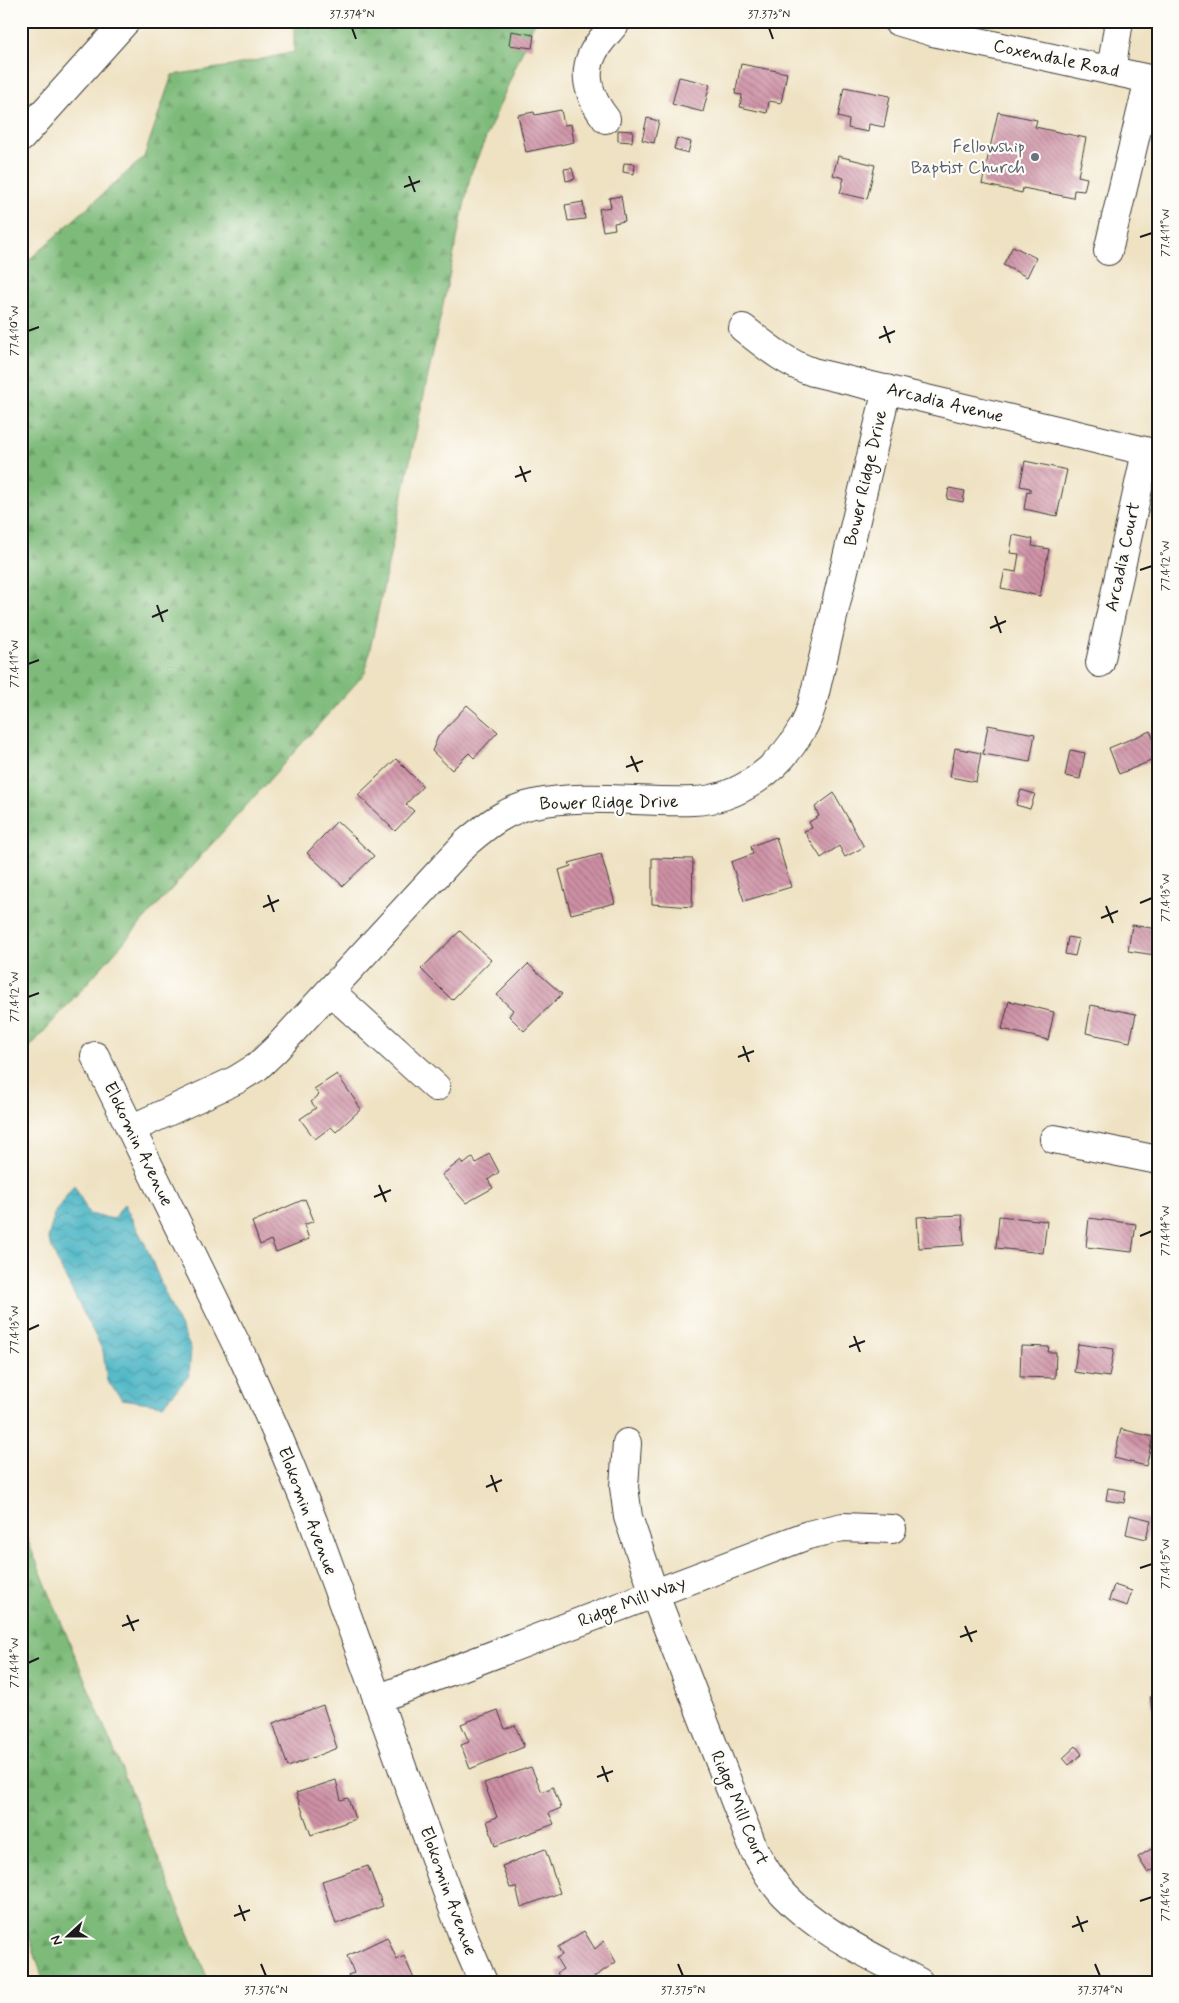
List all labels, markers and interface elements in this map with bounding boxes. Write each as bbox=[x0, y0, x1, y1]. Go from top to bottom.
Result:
text: 37.374°N bbox=[330, 7, 374, 23]
text: 37.373°N bbox=[748, 7, 790, 23]
street label: Coxendale Road bbox=[991, 34, 1121, 84]
place label: Fellowship Baptist Church bbox=[911, 135, 1025, 180]
marker: Fellowship Baptist Church bbox=[1029, 151, 1041, 163]
text: 77.411°W bbox=[1158, 209, 1174, 257]
text: 77.410°W bbox=[7, 306, 23, 356]
street label: Arcadia Avenue bbox=[884, 377, 1006, 429]
street label: Bower Ridge Drive bbox=[839, 408, 894, 549]
street label: Arcadia Court bbox=[1100, 500, 1146, 614]
text: 77.412°W bbox=[1158, 541, 1174, 591]
text: 77.411°W bbox=[7, 640, 23, 688]
street label: Bower Ridge Drive bbox=[539, 790, 679, 817]
text: 77.413°W bbox=[1158, 874, 1174, 922]
text: 77.412°W bbox=[7, 972, 23, 1022]
street label: Elokomin Avenue bbox=[97, 1078, 179, 1210]
text: 77.414°W bbox=[1158, 1206, 1174, 1256]
text: 77.413°W bbox=[7, 1306, 23, 1354]
street label: Elokomin Avenue bbox=[271, 1443, 343, 1579]
text: 77.415°W bbox=[1158, 1539, 1174, 1589]
street label: Ridge Mill Way bbox=[575, 1570, 690, 1634]
text: 77.414°W bbox=[7, 1638, 23, 1688]
street label: Ridge Mill Court bbox=[703, 1747, 774, 1869]
street label: Elokomin Avenue bbox=[414, 1823, 482, 1959]
text: 77.416°W bbox=[1158, 1872, 1174, 1921]
north arrow bbox=[42, 1910, 92, 1960]
text: N bbox=[47, 1933, 67, 1948]
text: 37.376°N bbox=[244, 1983, 288, 1999]
text: 37.375°N bbox=[661, 1983, 705, 1999]
text: 37.374°N bbox=[1078, 1983, 1122, 1999]

